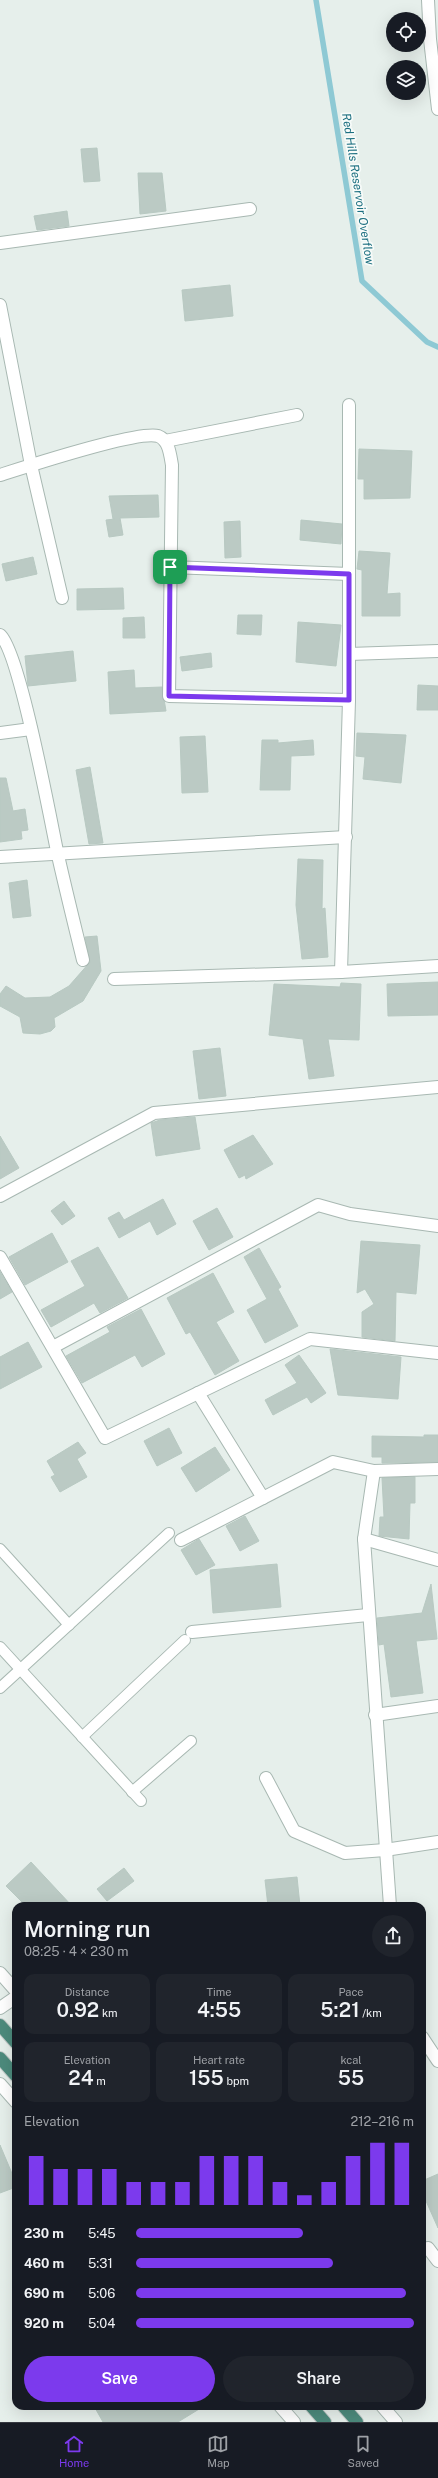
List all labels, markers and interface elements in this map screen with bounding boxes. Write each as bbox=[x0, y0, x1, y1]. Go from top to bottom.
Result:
map controls bbox=[386, 12, 426, 100]
button: locate bbox=[386, 12, 426, 52]
button: layers bbox=[386, 60, 426, 100]
water label: Red Hills Reservoir Overflow bbox=[339, 112, 377, 267]
pin bbox=[153, 550, 187, 584]
icon: arrive bbox=[159, 556, 181, 578]
button: share bbox=[372, 1915, 414, 1957]
text: Morning run bbox=[24, 1916, 150, 1942]
text: 08:25 · 4 × 230 m bbox=[24, 1944, 129, 1959]
text: Distance bbox=[65, 1986, 109, 1998]
text: Time bbox=[206, 1986, 232, 1998]
text: Pace bbox=[338, 1986, 364, 1998]
text: 0.92 bbox=[56, 1998, 99, 2022]
text: 4:55 bbox=[197, 1998, 241, 2022]
text: 5:21 bbox=[320, 1998, 360, 2022]
text: km bbox=[99, 2007, 118, 2019]
text: /km bbox=[360, 2007, 382, 2019]
text: Elevation bbox=[64, 2054, 110, 2066]
text: Heart rate bbox=[193, 2054, 245, 2066]
text: kcal bbox=[340, 2054, 362, 2066]
text: 24 bbox=[68, 2066, 94, 2090]
text: 155 bbox=[189, 2066, 224, 2090]
text: 55 bbox=[338, 2066, 364, 2090]
text: m bbox=[94, 2075, 106, 2087]
text: bpm bbox=[224, 2075, 249, 2087]
text: Elevation bbox=[24, 2114, 79, 2129]
text: 212–216 m bbox=[350, 2114, 414, 2129]
text: 230 m bbox=[24, 2226, 64, 2241]
text: 5:45 bbox=[88, 2226, 116, 2241]
text: 460 m bbox=[24, 2256, 64, 2271]
text: 5:31 bbox=[88, 2256, 113, 2271]
text: 690 m bbox=[24, 2286, 64, 2301]
text: 5:06 bbox=[88, 2286, 115, 2301]
text: 920 m bbox=[24, 2316, 64, 2331]
text: 5:04 bbox=[88, 2316, 115, 2331]
button: Save bbox=[24, 2356, 215, 2402]
button: Share bbox=[223, 2356, 414, 2402]
tab: Home bbox=[59, 2433, 89, 2469]
tab: Map bbox=[207, 2433, 230, 2469]
tab: Saved bbox=[348, 2433, 379, 2469]

